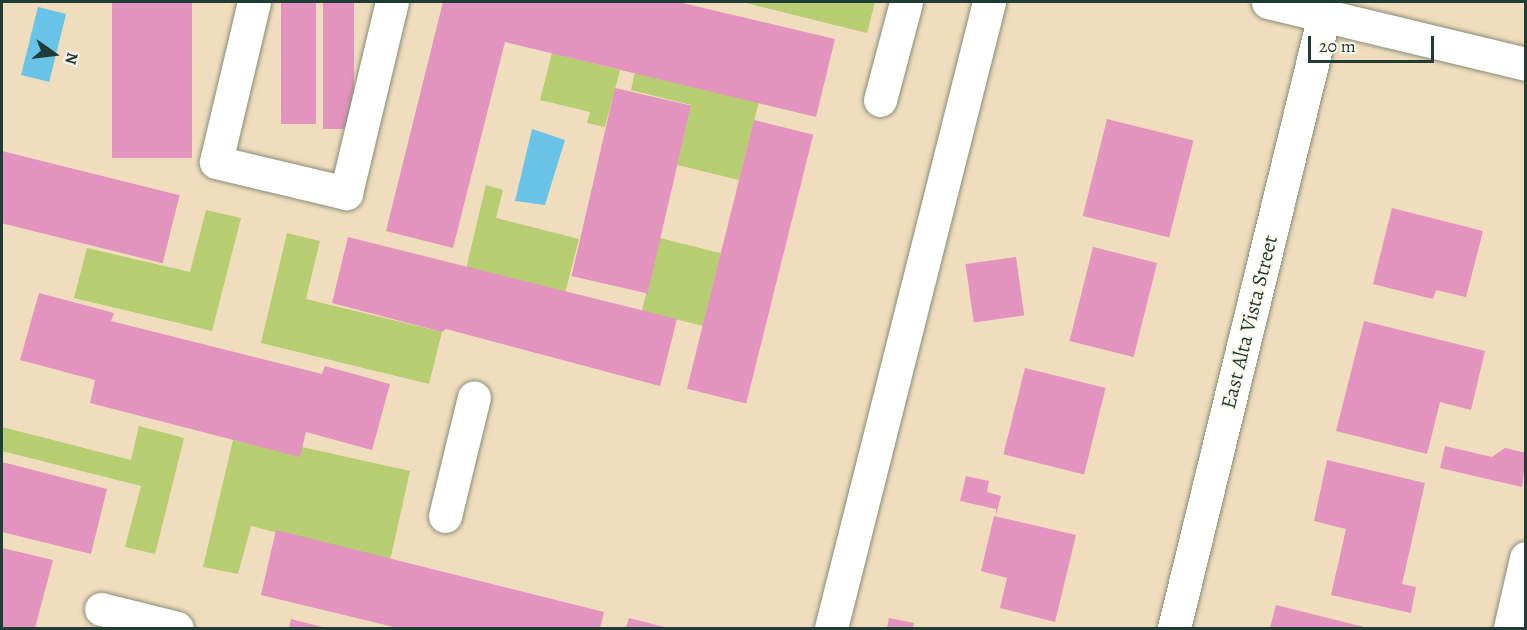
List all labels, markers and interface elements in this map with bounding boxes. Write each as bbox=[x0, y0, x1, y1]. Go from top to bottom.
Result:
north arrow bbox=[24, 24, 84, 84]
scale bar bbox=[1311, 24, 1437, 62]
text: 20 m bbox=[1319, 34, 1356, 58]
text: N bbox=[59, 50, 84, 67]
street label: East Alta Vista Street bbox=[1215, 233, 1283, 411]

